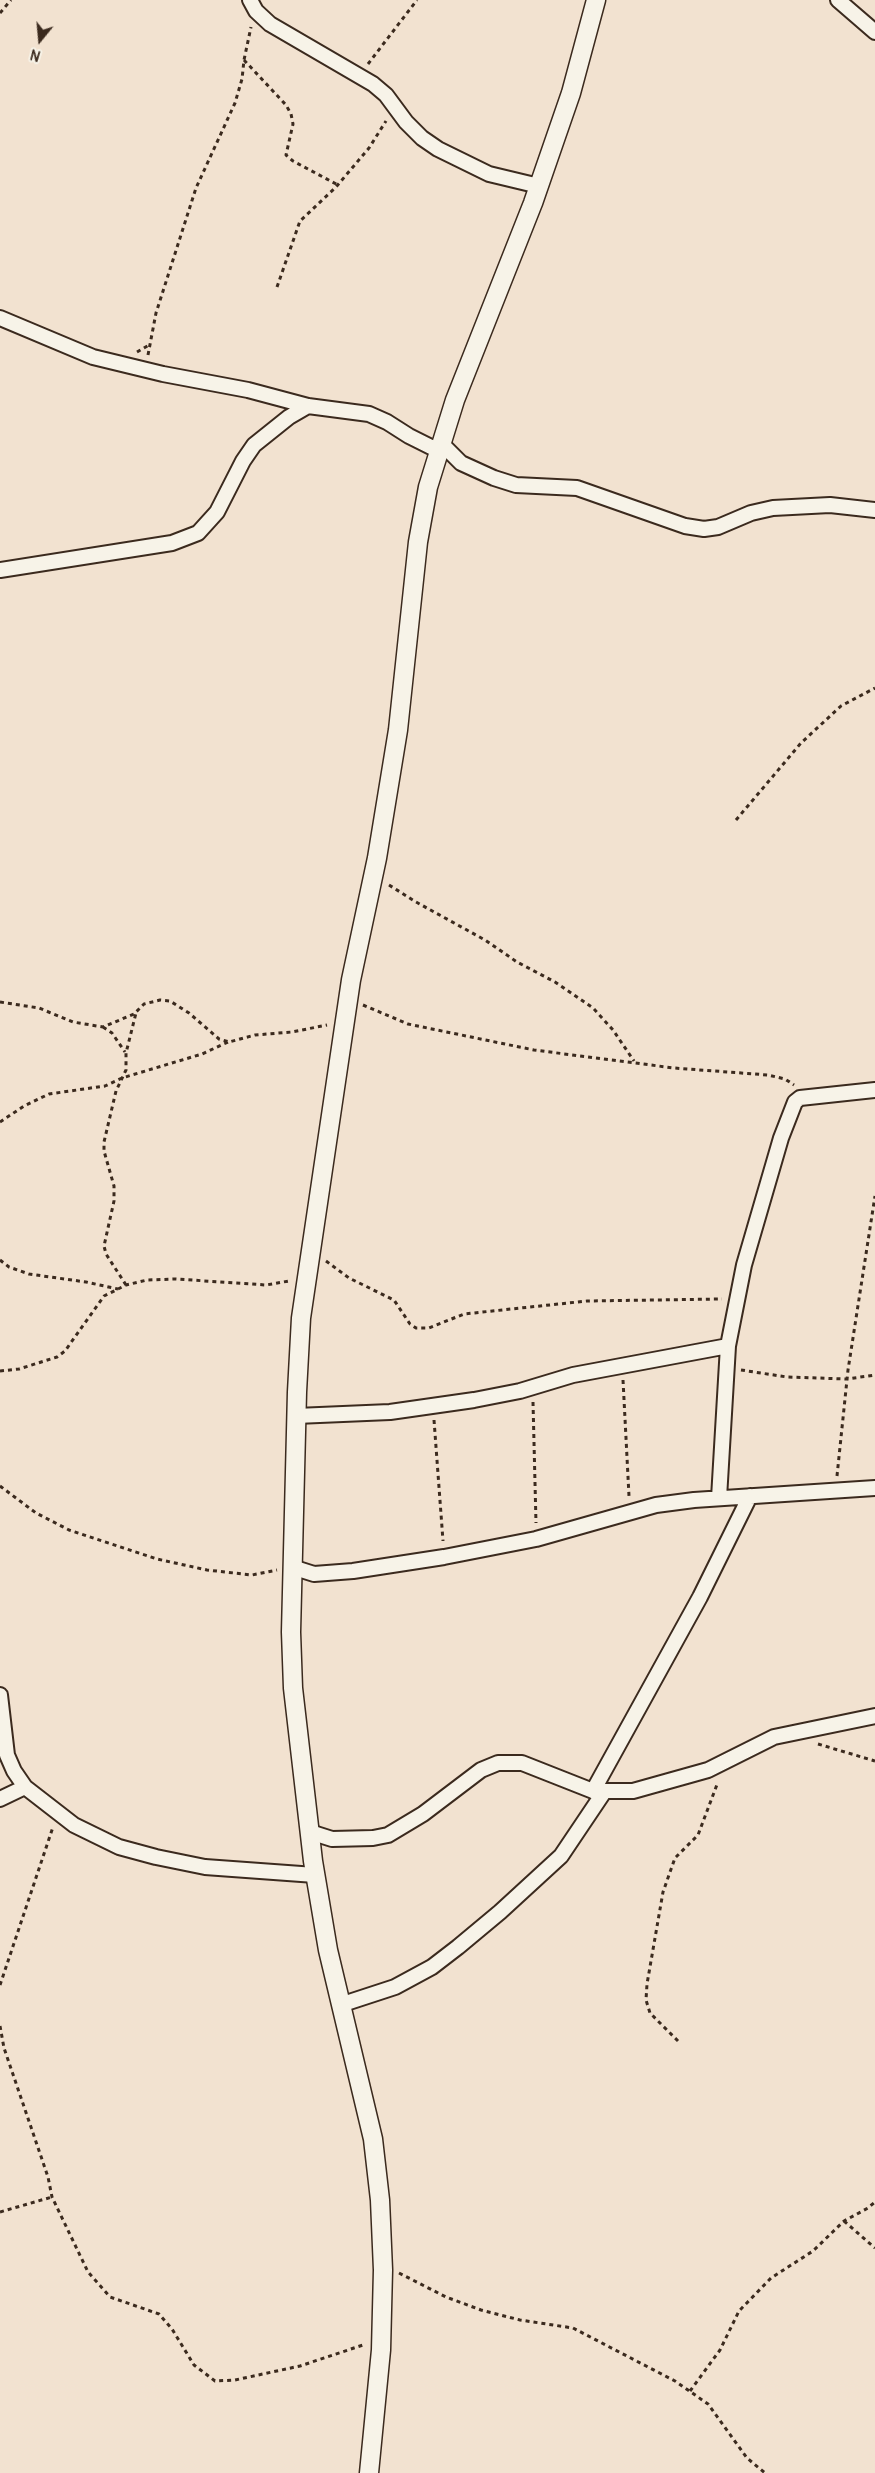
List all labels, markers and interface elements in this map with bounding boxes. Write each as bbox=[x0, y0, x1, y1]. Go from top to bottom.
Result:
north arrow bbox=[15, 15, 65, 65]
text: N bbox=[28, 45, 42, 64]

